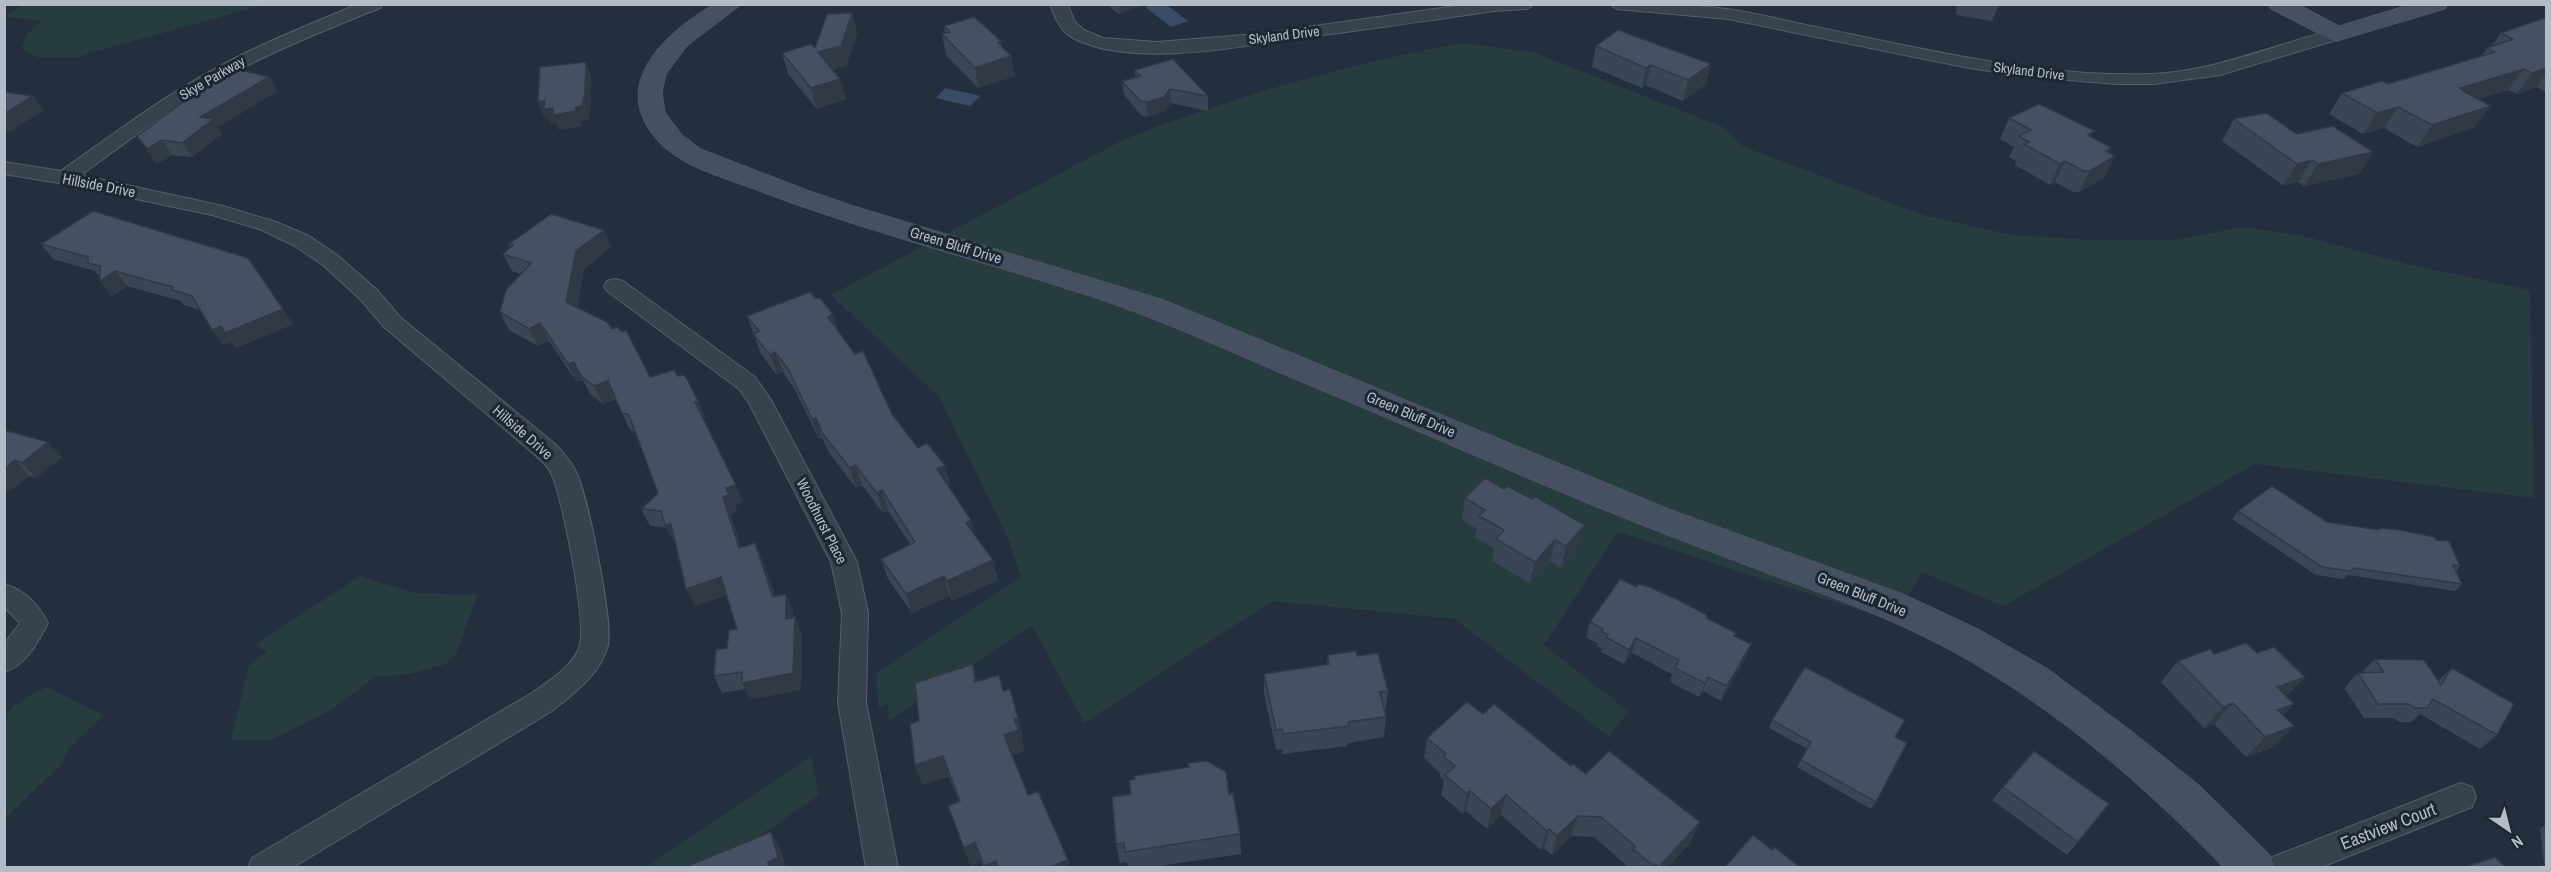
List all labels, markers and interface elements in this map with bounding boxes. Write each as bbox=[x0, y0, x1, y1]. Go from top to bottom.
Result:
street label: Skyland Drive bbox=[1247, 22, 1321, 48]
street label: Skye Parkway bbox=[176, 52, 248, 104]
street label: Skyland Drive bbox=[1992, 58, 2066, 84]
street label: Hillside Drive bbox=[61, 168, 137, 202]
street label: Green Bluff Drive bbox=[908, 221, 1005, 269]
street label: Green Bluff Drive bbox=[1363, 386, 1459, 442]
street label: Hillside Drive bbox=[488, 400, 558, 464]
street label: Woodhurst Place bbox=[791, 475, 853, 568]
street label: Green Bluff Drive bbox=[1814, 567, 1910, 622]
street label: Eastview Court bbox=[2337, 796, 2439, 856]
north arrow bbox=[2479, 800, 2539, 860]
text: N bbox=[2507, 831, 2528, 854]

